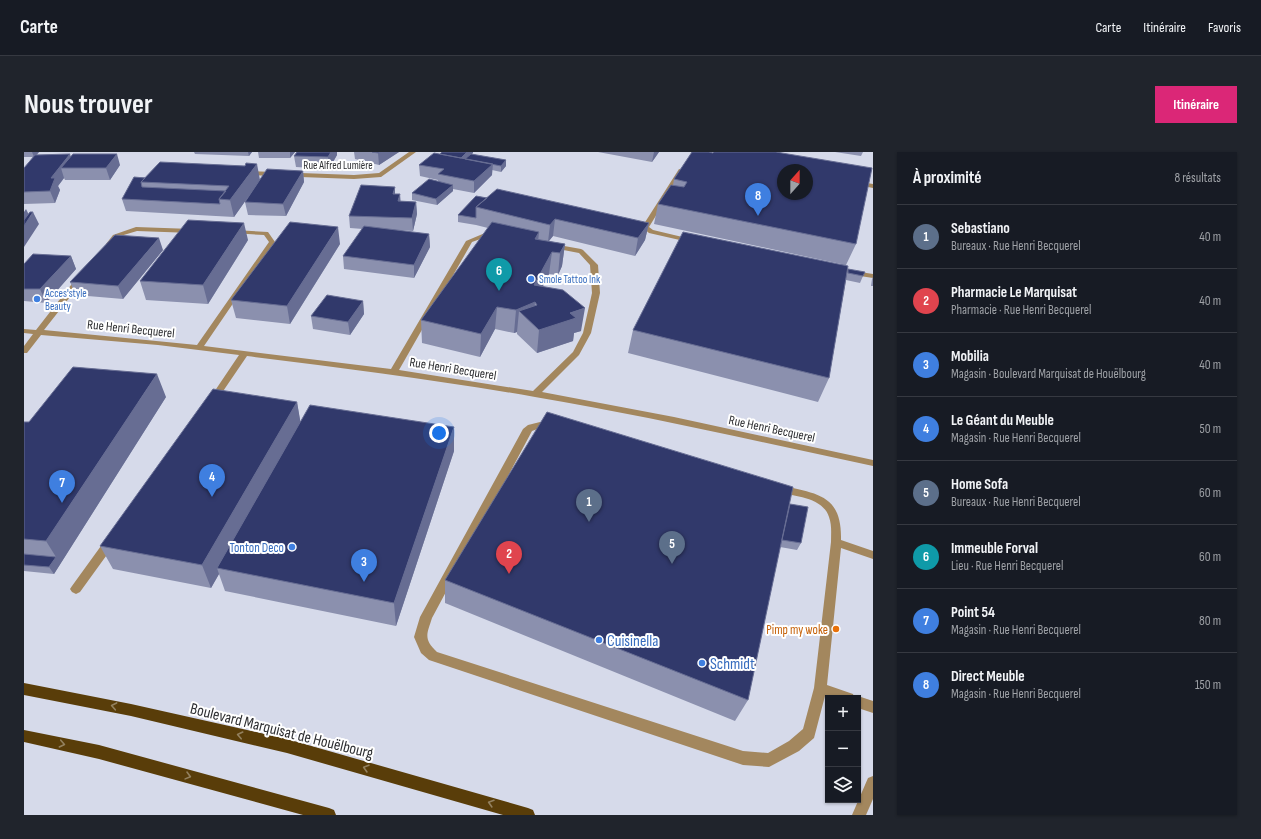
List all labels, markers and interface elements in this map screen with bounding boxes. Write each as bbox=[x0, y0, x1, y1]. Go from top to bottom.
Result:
text: Carte bbox=[20, 16, 58, 39]
text: Carte bbox=[1095, 19, 1121, 36]
text: Itinéraire bbox=[1143, 19, 1186, 36]
text: Favoris bbox=[1208, 19, 1241, 36]
button: Itinéraire bbox=[1155, 86, 1237, 123]
text: Nous trouver bbox=[24, 88, 153, 121]
street label: Rue Alfred Lumière bbox=[303, 159, 373, 172]
north arrow bbox=[777, 164, 813, 200]
text: À proximité bbox=[913, 168, 981, 188]
text: 8 résultats bbox=[1175, 170, 1221, 186]
pin: 8 bbox=[745, 183, 771, 216]
text: Sebastiano bbox=[951, 219, 1010, 238]
text: 1 bbox=[923, 229, 929, 245]
text: 40 m bbox=[1199, 229, 1221, 245]
text: Bureaux · Rue Henri Becquerel bbox=[951, 238, 1081, 254]
pin: 6 bbox=[486, 258, 512, 291]
place label: Smole Tattoo Ink bbox=[539, 273, 601, 286]
marker: Smole Tattoo Ink bbox=[526, 274, 536, 284]
text: Pharmacie Le Marquisat bbox=[951, 283, 1077, 302]
place label: Acces'style Beauty bbox=[44, 287, 87, 313]
text: 2 bbox=[923, 293, 929, 309]
text: 40 m bbox=[1199, 293, 1221, 309]
marker: Acces'style Beauty bbox=[32, 294, 42, 304]
text: Pharmacie · Rue Henri Becquerel bbox=[951, 302, 1091, 318]
street label: Rue Henri Becquerel bbox=[86, 316, 175, 342]
text: Mobilia bbox=[951, 347, 989, 366]
street label: Rue Henri Becquerel bbox=[408, 354, 497, 384]
text: 3 bbox=[923, 357, 929, 373]
text: 40 m bbox=[1199, 357, 1221, 373]
text: Magasin · Boulevard Marquisat de Houëlbourg bbox=[951, 366, 1146, 382]
text: Le Géant du Meuble bbox=[951, 411, 1054, 430]
street label: Rue Henri Becquerel bbox=[727, 412, 816, 446]
text: 4 bbox=[923, 421, 929, 437]
text: 50 m bbox=[1200, 421, 1221, 437]
your location bbox=[429, 423, 449, 443]
text: Magasin · Rue Henri Becquerel bbox=[951, 430, 1081, 446]
pin: 4 bbox=[199, 464, 225, 497]
pin: 7 bbox=[49, 470, 75, 503]
text: Home Sofa bbox=[951, 475, 1008, 494]
text: 5 bbox=[923, 485, 929, 501]
text: 60 m bbox=[1199, 485, 1221, 501]
pin: 1 bbox=[576, 489, 602, 522]
text: Bureaux · Rue Henri Becquerel bbox=[951, 494, 1081, 510]
pin: 5 bbox=[659, 531, 685, 564]
text: Immeuble Forval bbox=[951, 539, 1038, 558]
place label: Tonton Deco bbox=[229, 540, 284, 556]
pin: 2 bbox=[496, 541, 522, 574]
marker: Tonton Deco bbox=[287, 542, 297, 552]
pin: 3 bbox=[351, 549, 377, 582]
text: 6 bbox=[923, 549, 929, 565]
text: 60 m bbox=[1199, 549, 1221, 565]
text: Lieu · Rue Henri Becquerel bbox=[951, 558, 1063, 574]
text: Point 54 bbox=[951, 603, 995, 622]
text: 7 bbox=[923, 613, 929, 629]
text: 80 m bbox=[1199, 613, 1221, 629]
place label: Pimp my woke bbox=[766, 622, 828, 638]
text: Magasin · Rue Henri Becquerel bbox=[951, 622, 1081, 638]
marker: Pimp my woke bbox=[831, 624, 841, 634]
place label: Cuisinella bbox=[607, 632, 658, 651]
marker: Cuisinella bbox=[594, 635, 604, 645]
place label: Schmidt bbox=[710, 655, 755, 674]
marker: Schmidt bbox=[697, 658, 707, 668]
text: Direct Meuble bbox=[951, 667, 1025, 686]
text: 8 bbox=[923, 677, 929, 693]
text: 150 m bbox=[1195, 677, 1221, 693]
text: Magasin · Rue Henri Becquerel bbox=[951, 686, 1081, 702]
map controls bbox=[825, 695, 861, 803]
button: + bbox=[825, 695, 861, 731]
street label: Boulevard Marquisat de Houëlbourg bbox=[188, 699, 375, 763]
one-way arrow bbox=[110, 703, 117, 711]
button: − bbox=[825, 731, 861, 767]
one-way arrow bbox=[237, 732, 244, 740]
one-way arrow bbox=[59, 739, 65, 747]
one-way arrow bbox=[363, 764, 370, 773]
button: layers bbox=[825, 767, 861, 803]
one-way arrow bbox=[184, 771, 191, 780]
one-way arrow bbox=[488, 799, 495, 808]

